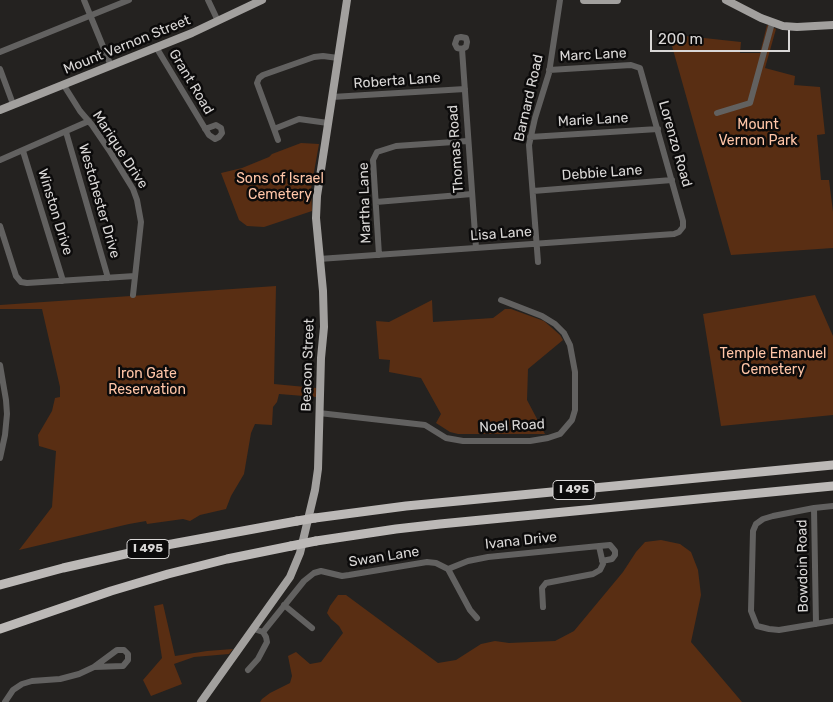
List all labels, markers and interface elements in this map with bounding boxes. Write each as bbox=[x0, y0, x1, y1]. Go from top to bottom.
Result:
street label: Mount Vernon Street bbox=[61, 12, 193, 78]
scale bar bbox=[653, 20, 793, 52]
text: 200 m bbox=[658, 30, 703, 48]
street label: Marc Lane bbox=[559, 45, 627, 65]
street label: Grant Road bbox=[165, 46, 217, 118]
street label: Barnard Road bbox=[511, 53, 547, 143]
street label: Roberta Lane bbox=[353, 70, 441, 92]
street label: Lorenzo Road bbox=[655, 99, 695, 189]
street label: Thomas Road bbox=[445, 104, 467, 194]
street label: Marique Drive bbox=[89, 108, 151, 192]
street label: Marie Lane bbox=[557, 110, 629, 130]
park label: Mount Vernon Park bbox=[718, 117, 798, 150]
street label: Westchester Drive bbox=[75, 142, 123, 260]
street label: Martha Lane bbox=[355, 162, 375, 244]
street label: Debbie Lane bbox=[561, 162, 643, 184]
street label: Winston Drive bbox=[34, 167, 76, 257]
park label: Sons of Israel Cemetery bbox=[236, 171, 324, 203]
street label: Lisa Lane bbox=[470, 223, 532, 245]
street label: Beacon Street bbox=[298, 318, 318, 412]
park label: Temple Emanuel Cemetery bbox=[720, 346, 826, 378]
park label: Iron Gate Reservation bbox=[108, 366, 186, 398]
street label: Noel Road bbox=[479, 416, 545, 436]
road number: I 495 bbox=[553, 480, 595, 500]
street label: Bowdoin Road bbox=[794, 519, 812, 613]
street label: Ivana Drive bbox=[484, 529, 558, 553]
road number: I 495 bbox=[127, 540, 169, 558]
street label: Swan Lane bbox=[347, 543, 421, 571]

